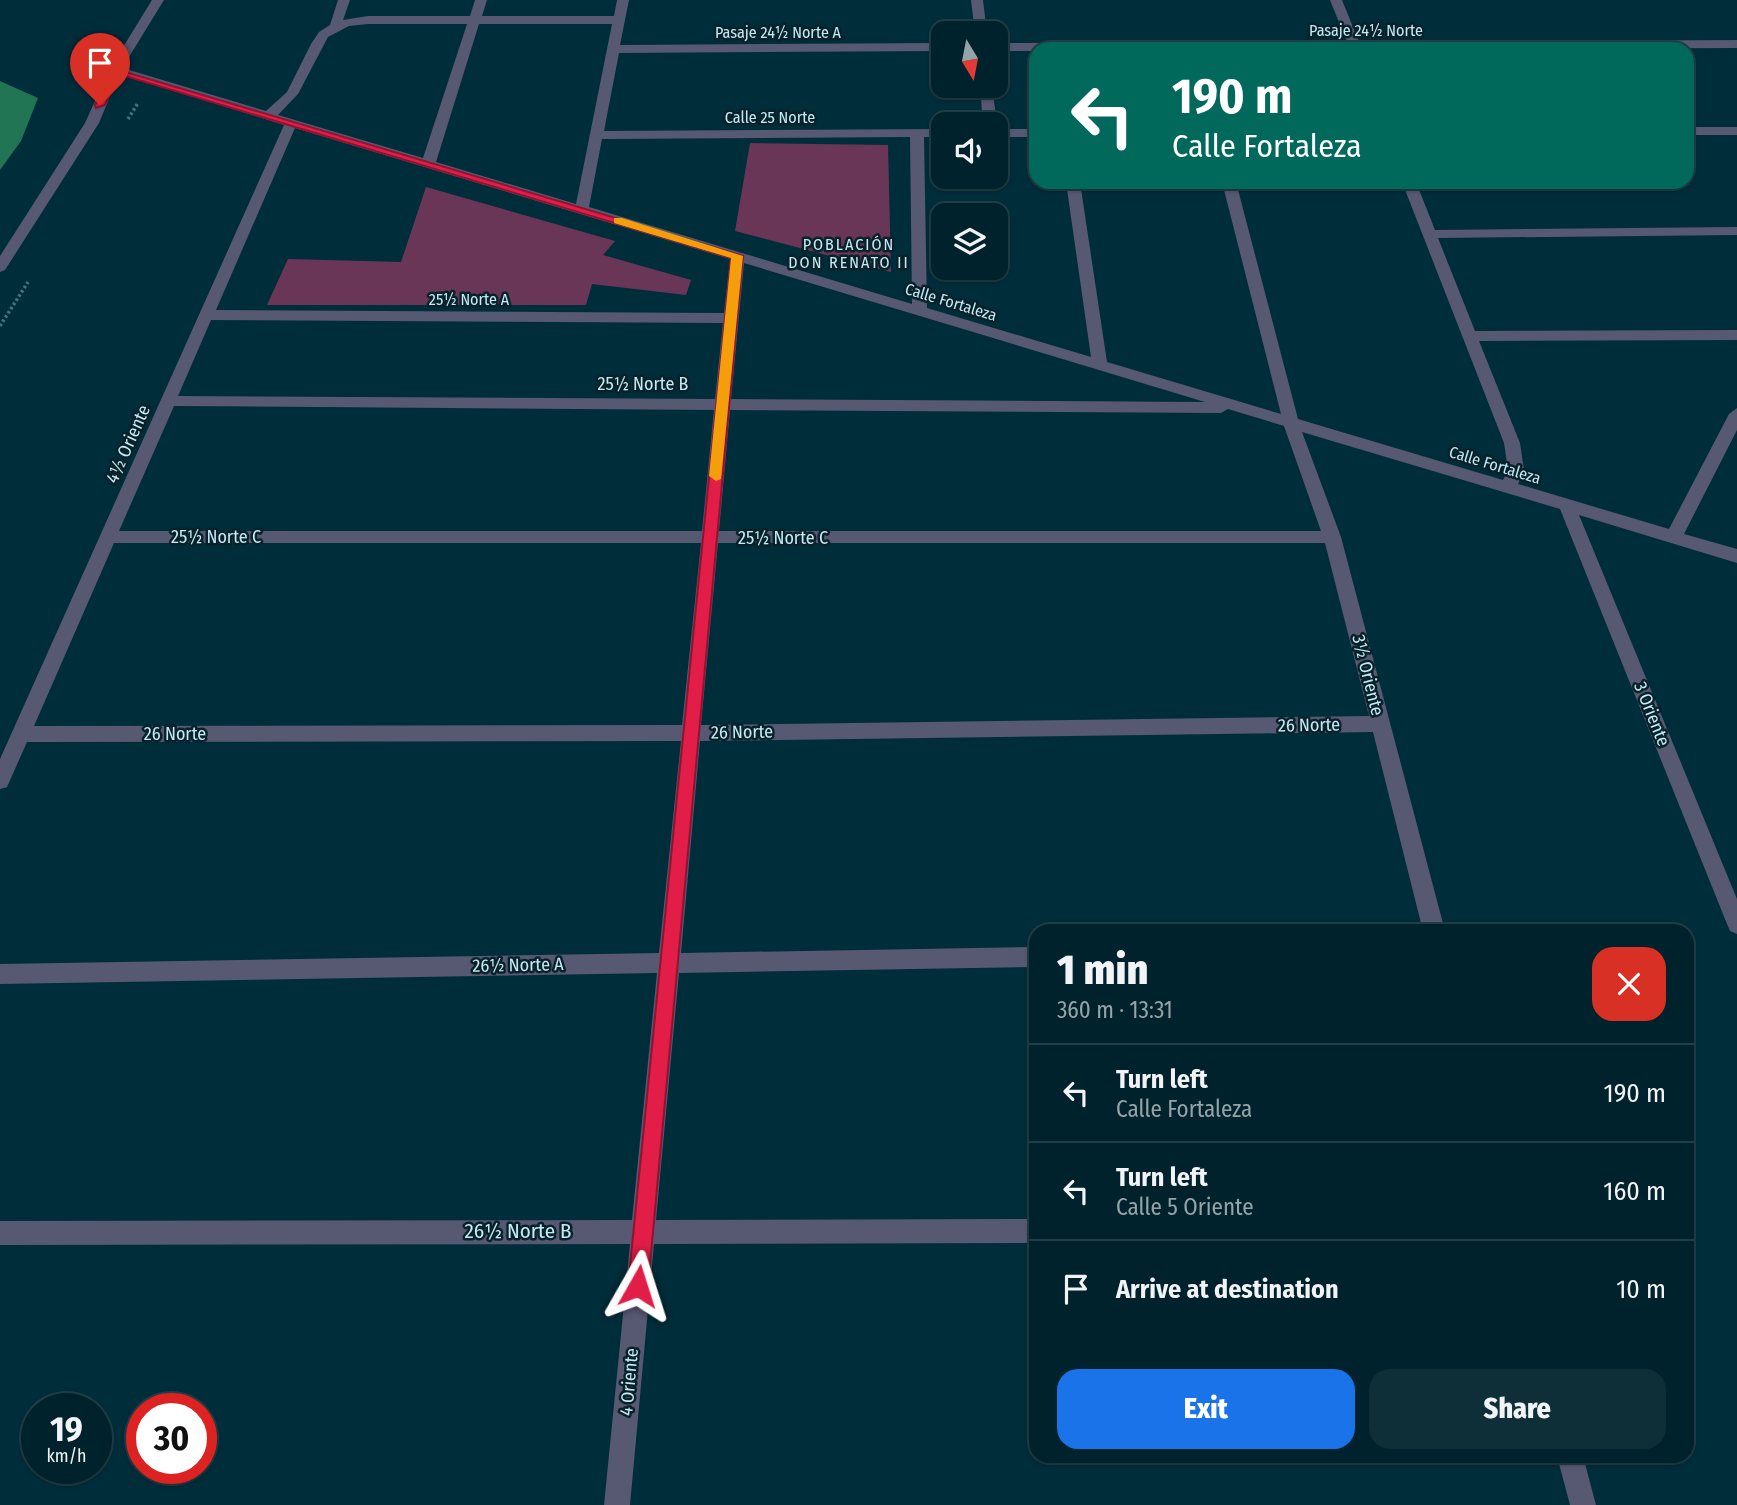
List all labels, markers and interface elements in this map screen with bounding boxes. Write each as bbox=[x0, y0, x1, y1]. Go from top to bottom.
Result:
north arrow bbox=[931, 21, 1008, 98]
map controls bbox=[931, 21, 1008, 280]
street label: Pasaje 24½ Norte bbox=[1309, 21, 1423, 40]
street label: Pasaje 24½ Norte A bbox=[715, 23, 842, 42]
pin bbox=[70, 33, 130, 105]
icon: arrive bbox=[81, 44, 119, 82]
text: 190 m bbox=[1172, 67, 1292, 126]
icon: left bbox=[1057, 70, 1148, 161]
street label: Calle 25 Norte bbox=[725, 108, 815, 127]
button: sound bbox=[931, 112, 1008, 189]
text: Calle Fortaleza bbox=[1172, 127, 1362, 165]
button: layers bbox=[931, 203, 1008, 280]
district label: POBLACIÓN DON RENATO II bbox=[788, 235, 910, 272]
street label: Calle Fortaleza bbox=[903, 279, 999, 325]
street label: 25½ Norte A bbox=[429, 290, 510, 309]
street label: 25½ Norte B bbox=[598, 373, 689, 395]
street label: 4½ Oriente bbox=[101, 401, 155, 486]
street label: Calle Fortaleza bbox=[1447, 442, 1543, 488]
street label: 25½ Norte C bbox=[171, 526, 261, 548]
street label: 25½ Norte C bbox=[738, 527, 828, 549]
street label: 3½ Oriente bbox=[1347, 632, 1389, 718]
street label: 3 Oriente bbox=[1629, 679, 1675, 749]
street label: 26 Norte bbox=[1278, 713, 1340, 737]
street label: 26 Norte bbox=[711, 720, 773, 744]
street label: 26 Norte bbox=[144, 723, 206, 745]
text: 1 min bbox=[1057, 945, 1148, 995]
button: close bbox=[1592, 947, 1666, 1021]
street label: 26½ Norte A bbox=[472, 953, 564, 977]
text: 360 m · 13:31 bbox=[1057, 996, 1173, 1024]
text: Turn left bbox=[1116, 1064, 1208, 1095]
icon: left bbox=[1057, 1074, 1095, 1112]
text: 190 m bbox=[1604, 1078, 1666, 1109]
text: Calle Fortaleza bbox=[1116, 1095, 1252, 1123]
text: Turn left bbox=[1116, 1162, 1208, 1193]
icon: left bbox=[1057, 1172, 1095, 1210]
text: 160 m bbox=[1603, 1176, 1666, 1207]
text: Calle 5 Oriente bbox=[1116, 1193, 1254, 1221]
street label: 26½ Norte B bbox=[465, 1218, 571, 1244]
position arrow bbox=[601, 1249, 675, 1323]
icon: arrive bbox=[1057, 1270, 1095, 1308]
text: Arrive at destination bbox=[1116, 1274, 1339, 1305]
text: 10 m bbox=[1616, 1274, 1666, 1305]
street label: 4 Oriente bbox=[615, 1347, 643, 1417]
button: Exit bbox=[1057, 1369, 1355, 1449]
button: Share bbox=[1369, 1369, 1666, 1449]
speed limit sign: 30 bbox=[126, 1393, 217, 1484]
text: 19 bbox=[50, 1408, 83, 1450]
text: km/h bbox=[46, 1445, 87, 1467]

